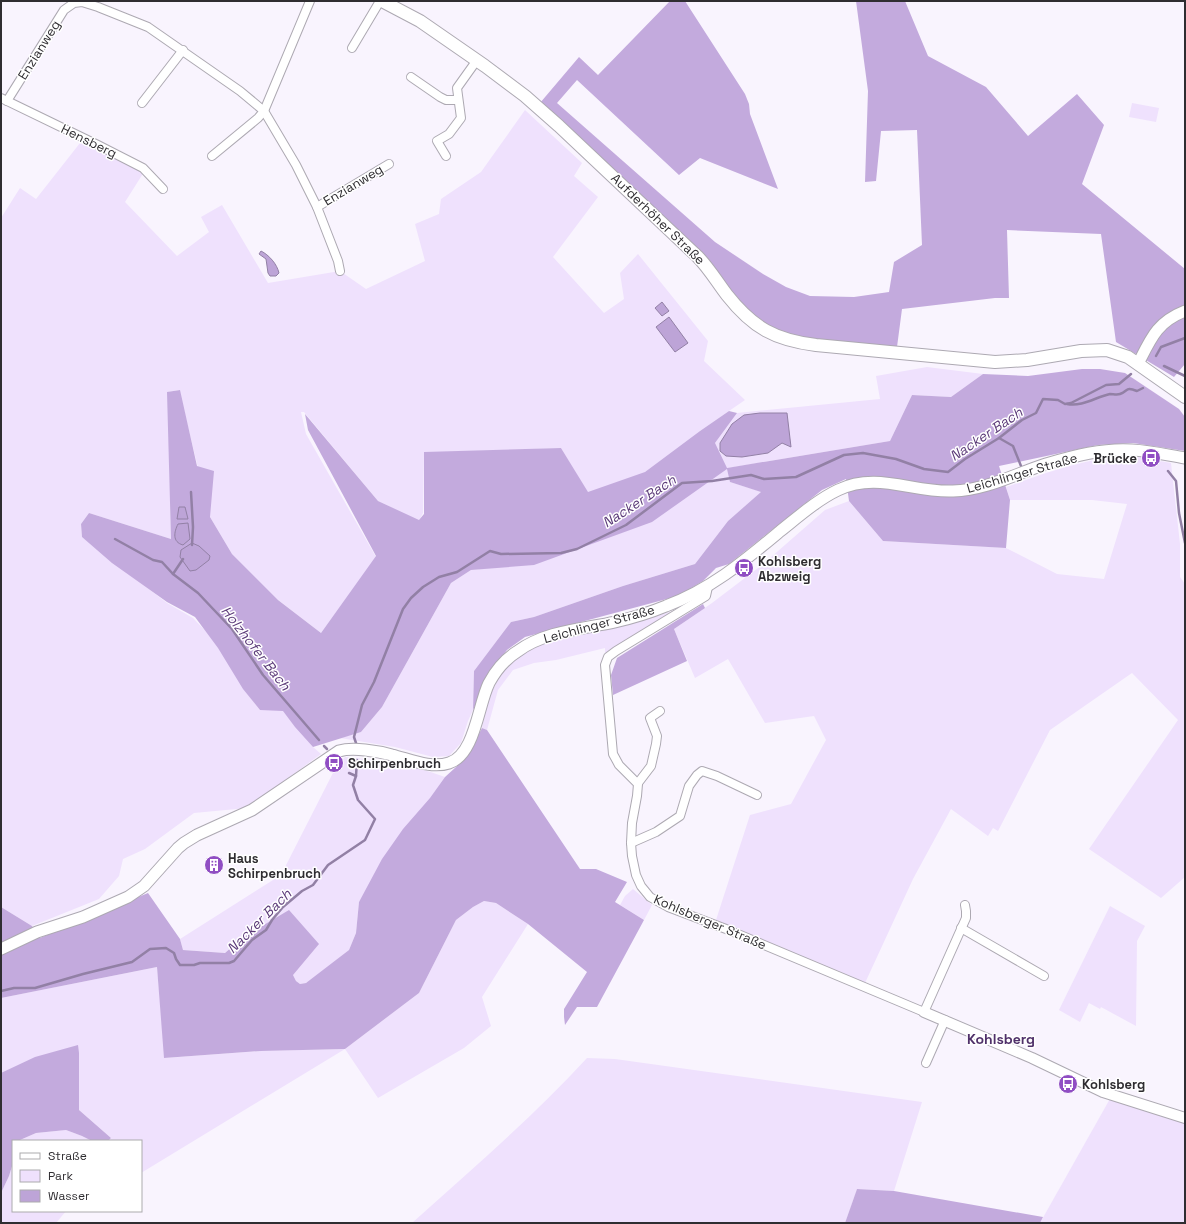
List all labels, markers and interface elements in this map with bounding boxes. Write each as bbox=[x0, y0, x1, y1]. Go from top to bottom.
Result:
street label: Enzianweg bbox=[14, 17, 64, 83]
street label: Hensberg bbox=[58, 120, 120, 162]
street label: Enzianweg bbox=[320, 160, 386, 210]
street label: Aufderhöher Straße bbox=[607, 170, 709, 268]
water label: Nacker Bach bbox=[946, 403, 1026, 465]
bus stop icon: Brücke bbox=[1140, 447, 1162, 469]
street label: Leichlinger Straße bbox=[965, 449, 1079, 497]
place label: Brücke bbox=[1093, 450, 1137, 467]
water label: Nacker Bach bbox=[599, 470, 679, 531]
place label: Kohlsberg Abzweig bbox=[758, 553, 821, 585]
bus stop icon: Kohlsberg Abzweig bbox=[733, 557, 755, 579]
street label: Leichlinger Straße bbox=[542, 601, 656, 647]
water label: Holzhofer Bach bbox=[217, 602, 295, 694]
bus stop icon: Schirpenbruch bbox=[323, 752, 345, 774]
place label: Schirpenbruch bbox=[348, 755, 441, 772]
place label: Haus Schirpenbruch bbox=[228, 850, 321, 882]
building icon: Haus Schirpenbruch bbox=[203, 854, 225, 876]
water label: Nacker Bach bbox=[223, 885, 295, 957]
street label: Kohlsberger Straße bbox=[651, 891, 769, 953]
district label: Kohlsberg bbox=[967, 1030, 1035, 1048]
bus stop icon: Kohlsberg bbox=[1057, 1073, 1079, 1095]
place label: Kohlsberg bbox=[1082, 1076, 1145, 1093]
legend bbox=[12, 1140, 142, 1212]
text: Straße bbox=[48, 1148, 87, 1164]
text: Park bbox=[48, 1168, 73, 1184]
text: Wasser bbox=[48, 1188, 90, 1204]

